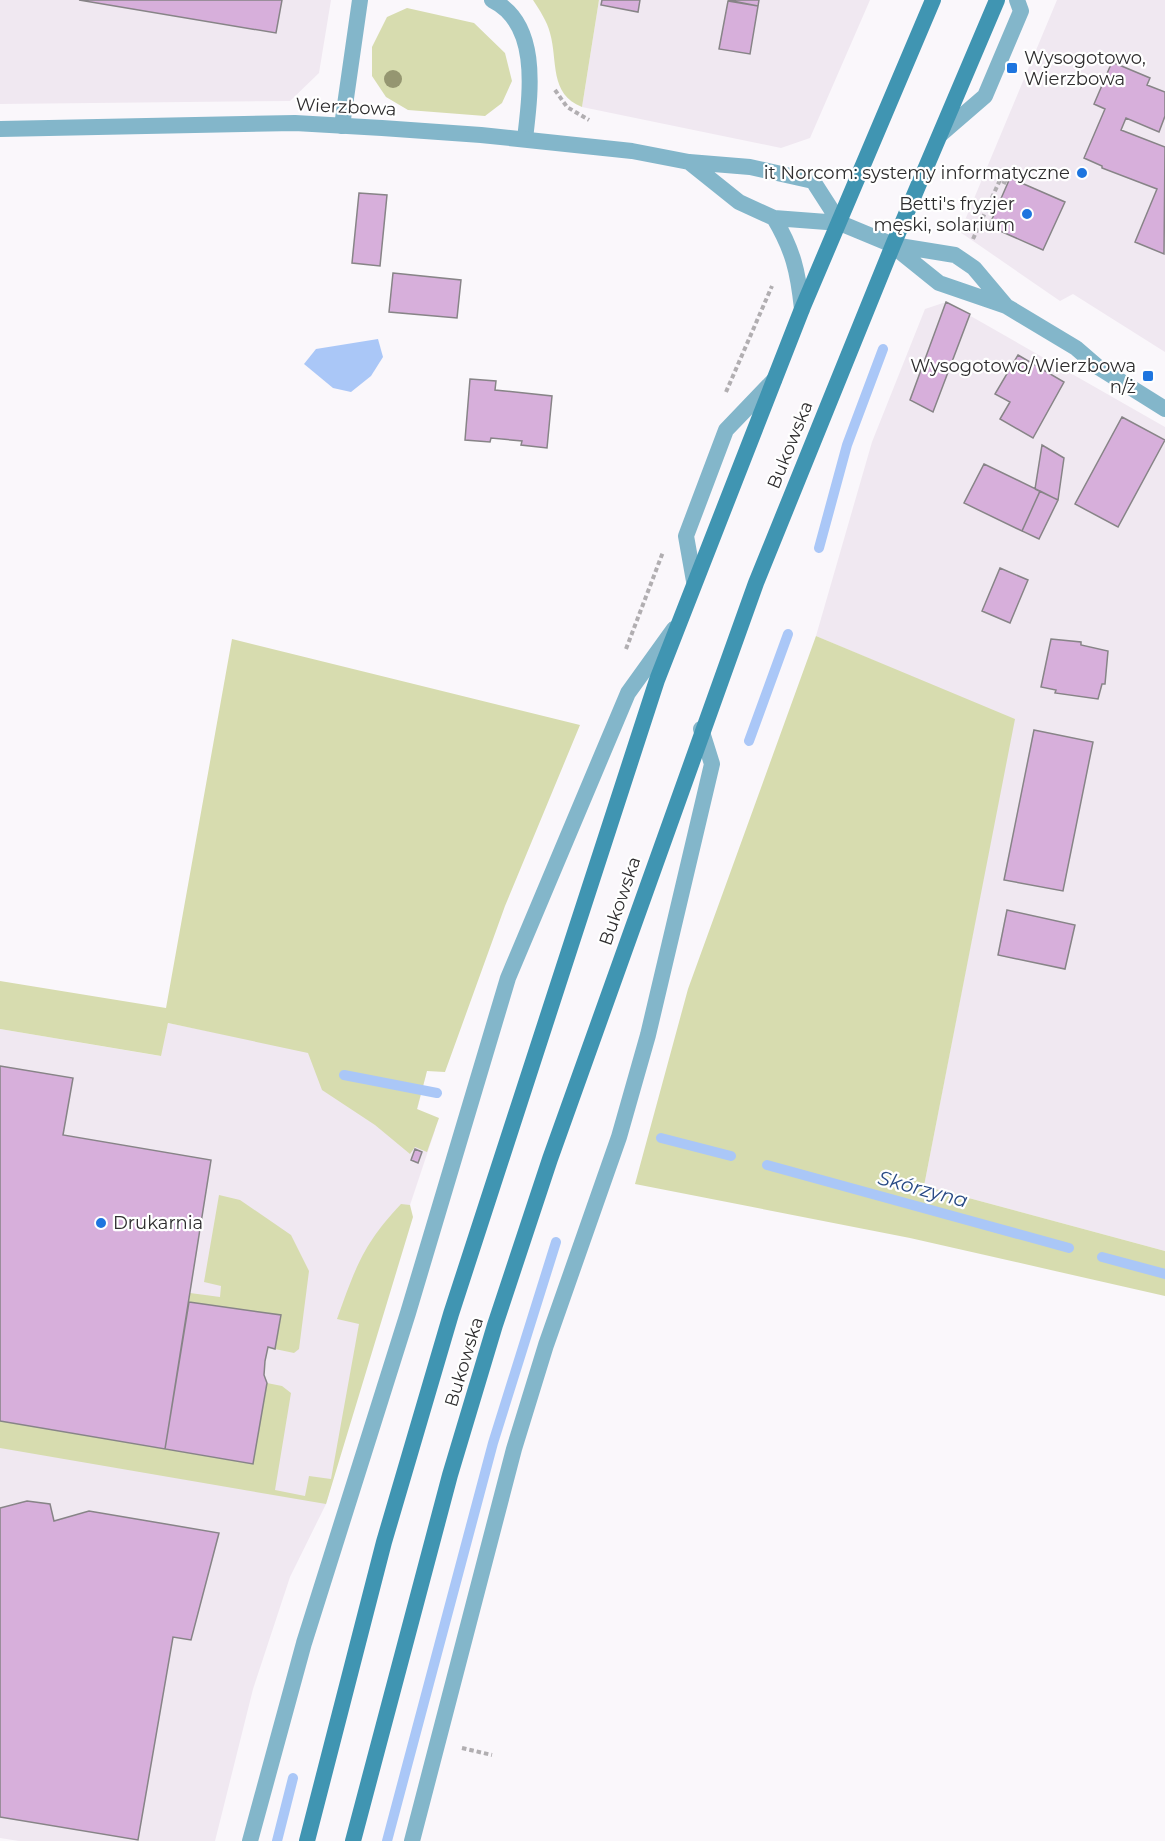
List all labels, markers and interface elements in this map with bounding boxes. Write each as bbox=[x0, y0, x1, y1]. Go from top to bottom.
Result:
place label: Wysogotowo, Wierzbowa bbox=[1024, 47, 1146, 90]
marker: Wysogotowo, Wierzbowa bbox=[1005, 61, 1019, 75]
street label: Wierzbowa bbox=[295, 93, 397, 121]
place label: it Norcom: systemy informatyczne bbox=[764, 162, 1070, 184]
marker: it Norcom: systemy informatyczne bbox=[1075, 166, 1089, 180]
place label: Betti's fryzjer męski, solarium bbox=[873, 193, 1015, 236]
marker: Betti's fryzjer męski, solarium bbox=[1020, 207, 1034, 221]
place label: Wysogotowo/Wierzbowa n/ż bbox=[910, 355, 1136, 398]
marker: Wysogotowo/Wierzbowa n/ż bbox=[1141, 369, 1155, 383]
street label: Bukowska bbox=[762, 398, 818, 492]
street label: Bukowska bbox=[594, 854, 646, 948]
water label: Skórzyna bbox=[875, 1165, 971, 1213]
place label: Drukarnia bbox=[113, 1212, 203, 1234]
marker: Drukarnia bbox=[94, 1216, 108, 1230]
street label: Bukowska bbox=[440, 1314, 488, 1410]

